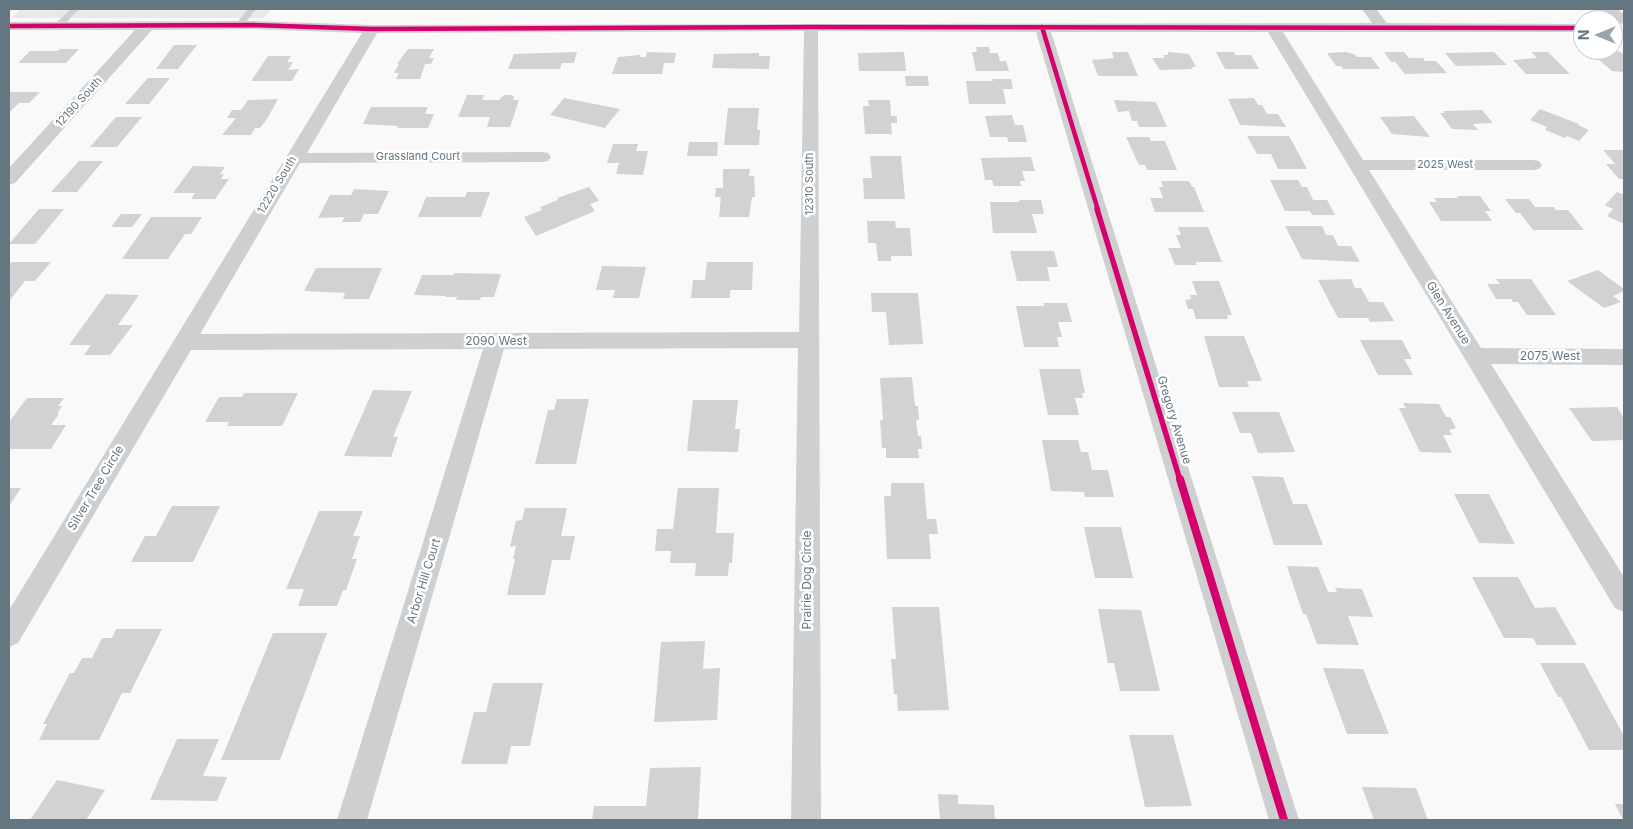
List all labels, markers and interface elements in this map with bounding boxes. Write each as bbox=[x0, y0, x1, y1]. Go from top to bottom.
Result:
north arrow bbox=[1573, 10, 1623, 60]
text: N bbox=[1575, 30, 1592, 40]
street label: 12190 South bbox=[53, 74, 105, 130]
street label: Grassland Court bbox=[376, 150, 460, 164]
street label: 12310 South bbox=[803, 153, 817, 215]
street label: 12220 South bbox=[255, 154, 299, 216]
street label: 2025 West bbox=[1417, 158, 1473, 172]
street label: Glen Avenue bbox=[1423, 279, 1473, 347]
street label: 2090 West bbox=[465, 334, 527, 348]
street label: 2075 West bbox=[1520, 349, 1580, 363]
street label: Gregory Avenue bbox=[1154, 374, 1194, 466]
street label: Silver Tree Circle bbox=[65, 443, 127, 533]
street label: Prairie Dog Circle bbox=[800, 530, 814, 630]
street label: Arbor Hill Court bbox=[404, 537, 444, 625]

